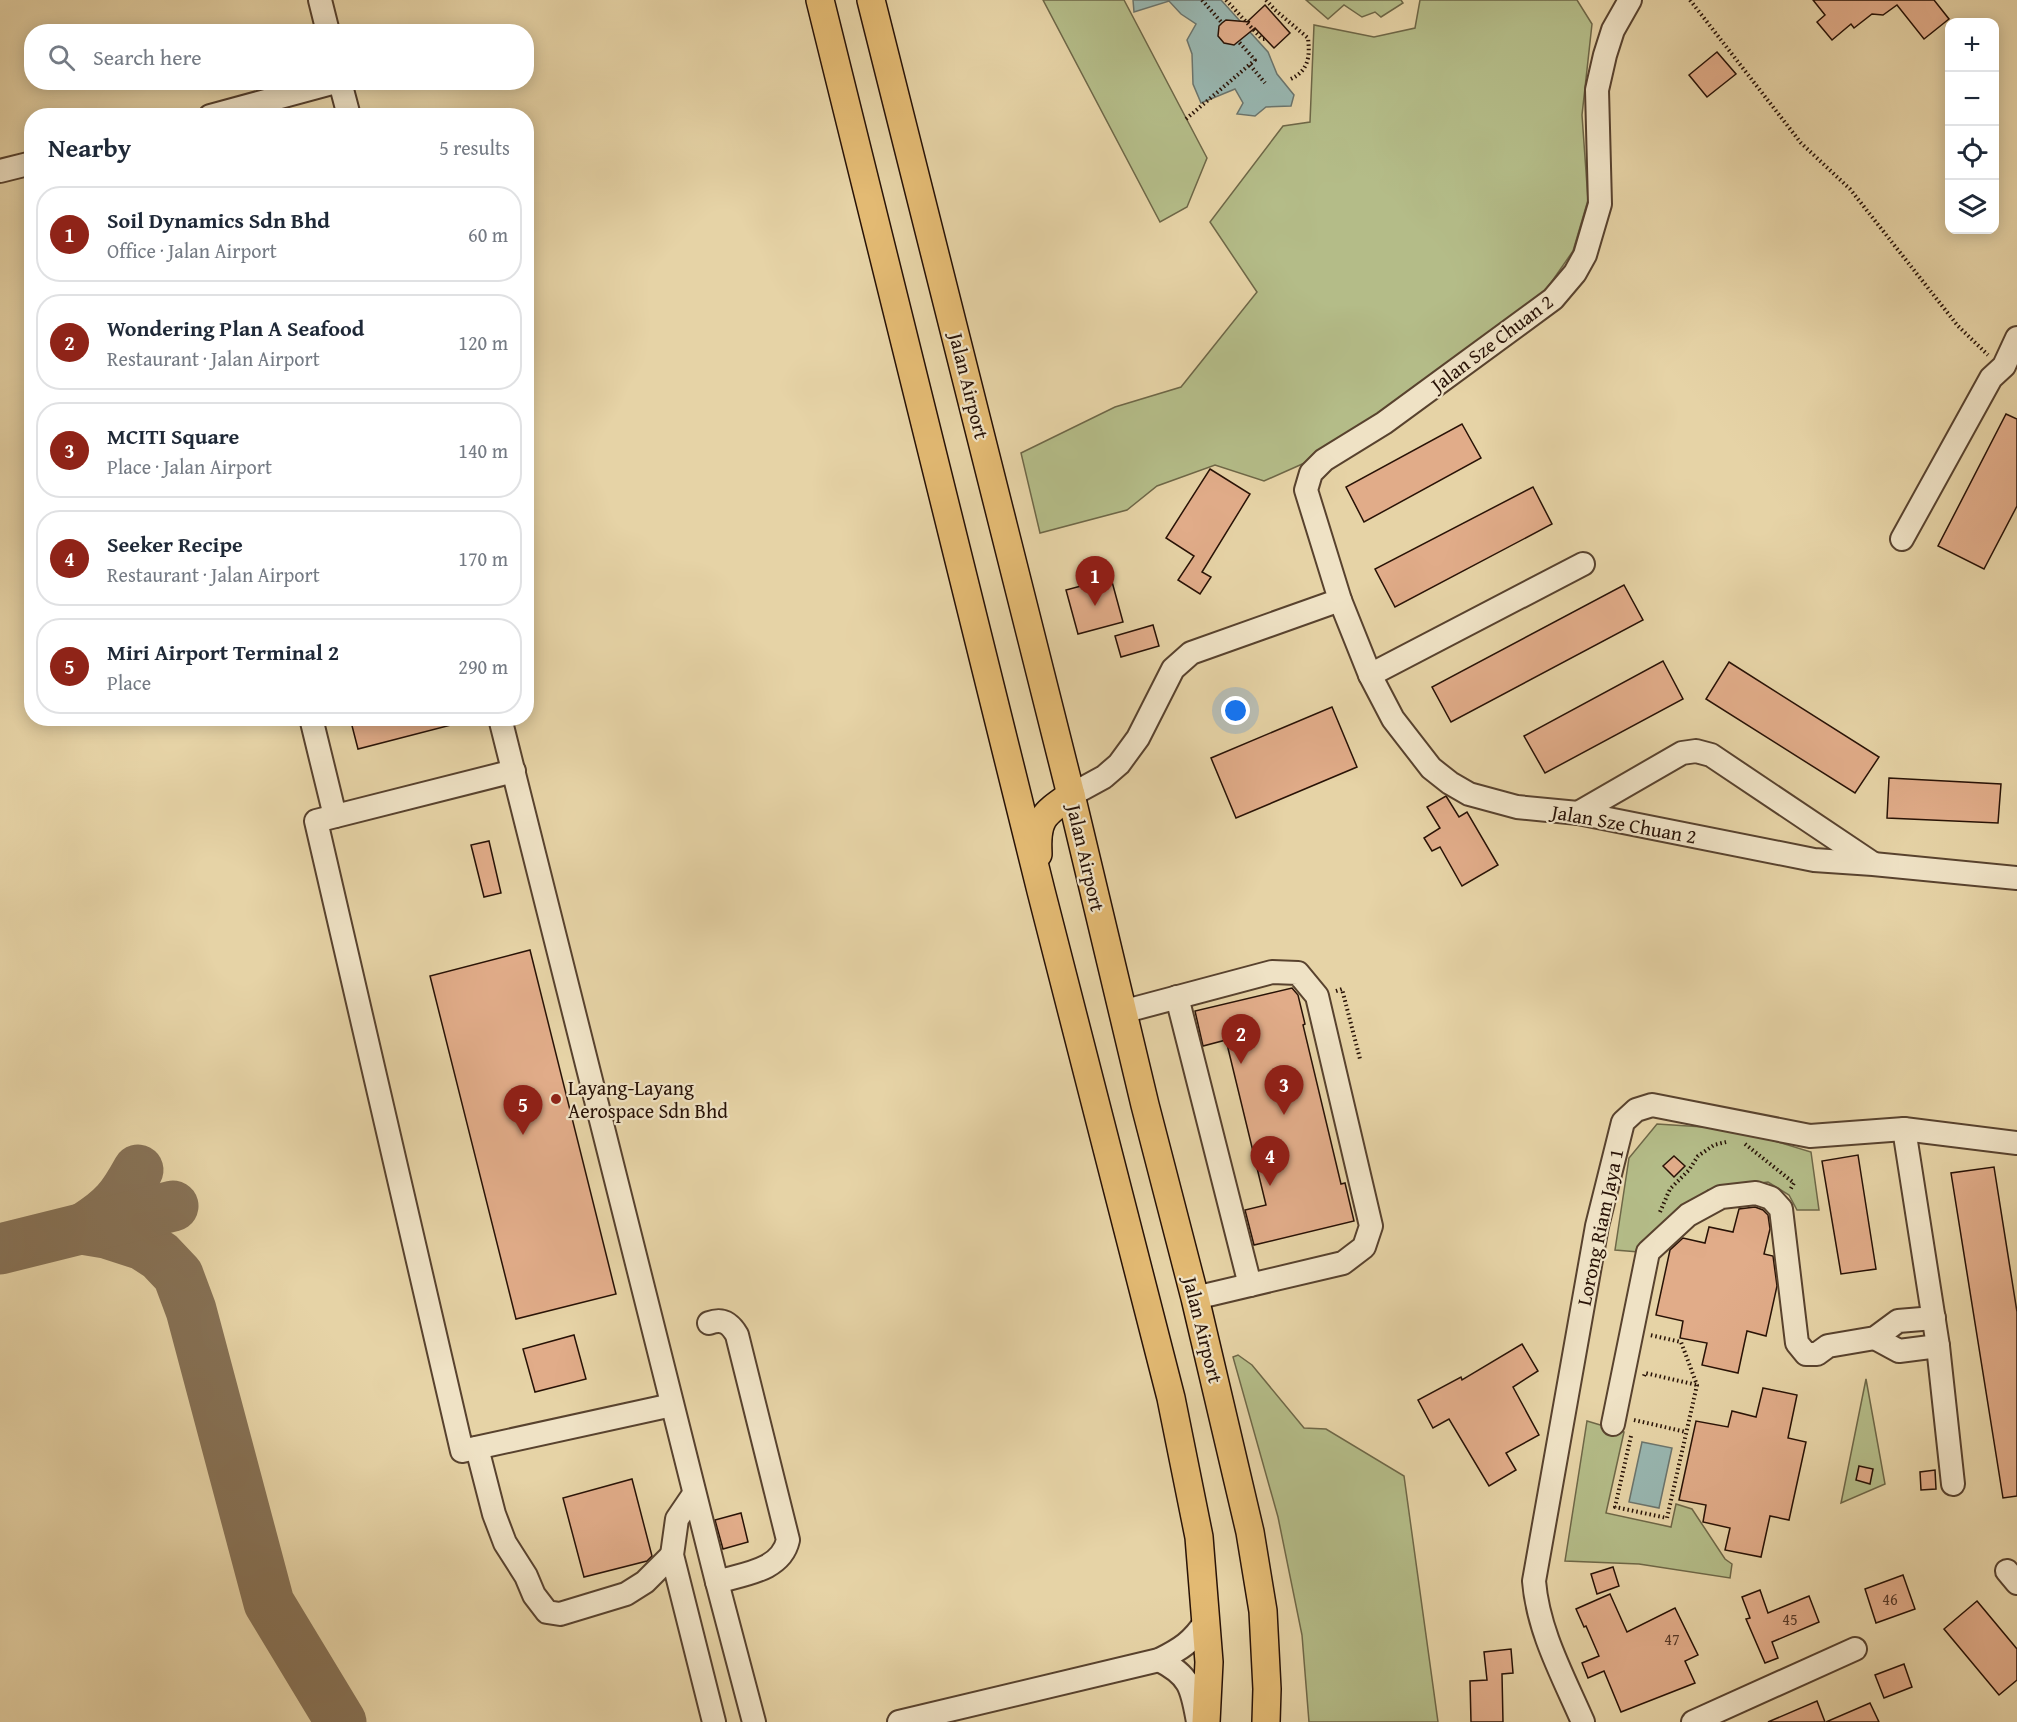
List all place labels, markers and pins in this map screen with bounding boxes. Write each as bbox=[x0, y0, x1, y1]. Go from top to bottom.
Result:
pin: 1 bbox=[1076, 556, 1114, 606]
pin: 2 bbox=[1222, 1014, 1260, 1064]
pin: 3 bbox=[1264, 1066, 1304, 1115]
place label: Layang-Layang Aerospace Sdn Bhd bbox=[568, 1073, 728, 1125]
pin: 5 bbox=[504, 1086, 542, 1135]
marker: Layang-Layang Aerospace Sdn Bhd bbox=[549, 1092, 563, 1106]
pin: 4 bbox=[1250, 1136, 1290, 1186]

